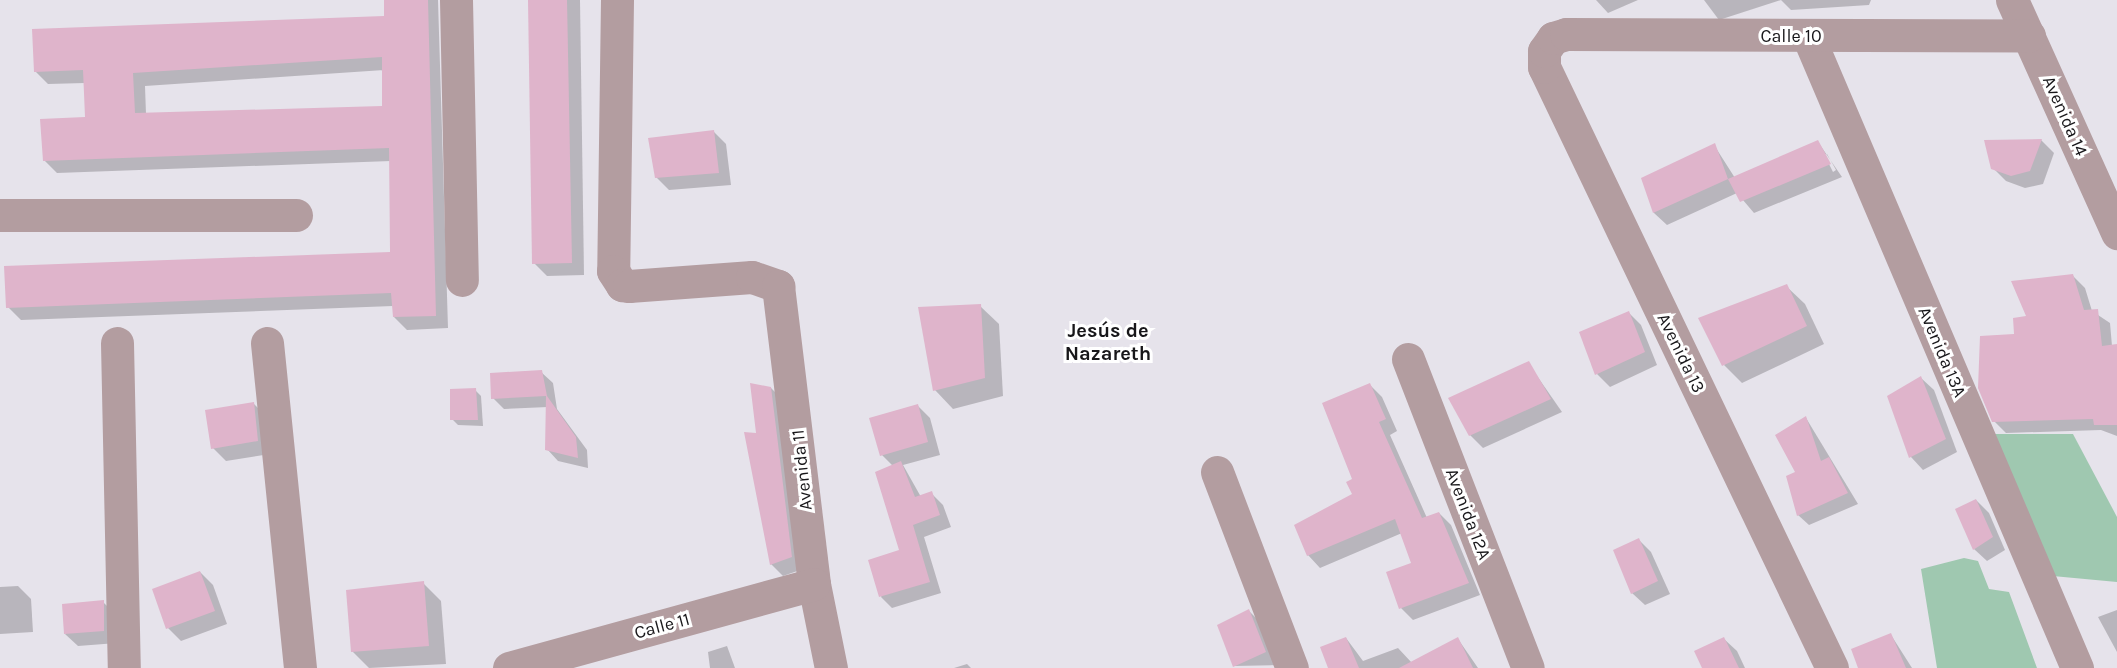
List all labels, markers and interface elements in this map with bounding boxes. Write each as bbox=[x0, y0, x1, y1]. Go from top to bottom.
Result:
street label: Calle 10 bbox=[1760, 25, 1822, 47]
street label: Avenida 14 bbox=[2038, 73, 2092, 159]
street label: Avenida 13A bbox=[1913, 303, 1971, 401]
street label: Avenida 13 bbox=[1652, 310, 1710, 396]
district label: Jesús de Nazareth bbox=[1065, 318, 1151, 365]
street label: Avenida 11 bbox=[787, 428, 817, 512]
street label: Avenida 12A bbox=[1441, 465, 1495, 563]
street label: Calle 11 bbox=[632, 608, 692, 644]

